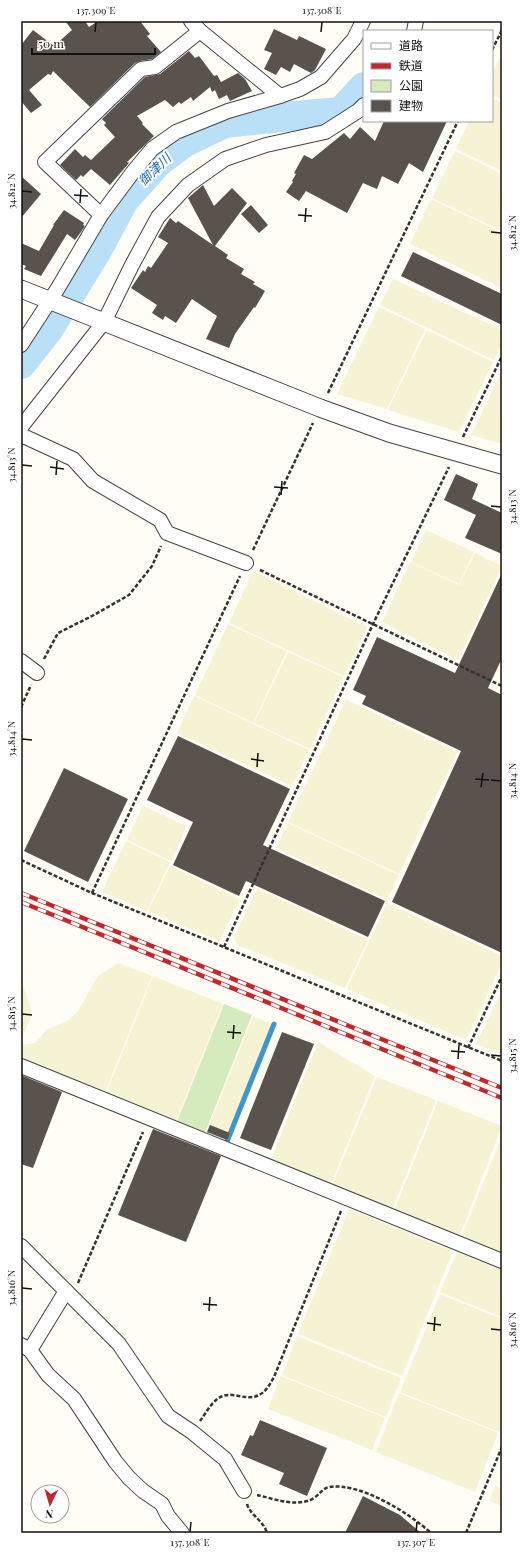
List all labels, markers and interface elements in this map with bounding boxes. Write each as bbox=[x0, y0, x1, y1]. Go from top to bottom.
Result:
text: 137.309°E bbox=[77, 3, 115, 17]
text: 137.308°E bbox=[302, 3, 342, 17]
scale bar bbox=[32, 30, 155, 56]
legend bbox=[363, 30, 493, 122]
text: 50 m bbox=[38, 35, 64, 51]
text: 道路 bbox=[399, 37, 423, 53]
text: 鉄道 bbox=[399, 57, 423, 73]
text: 公園 bbox=[399, 77, 423, 93]
text: 建物 bbox=[399, 97, 423, 113]
water label: 御津川 bbox=[134, 148, 175, 189]
text: 34.812°N bbox=[4, 173, 18, 209]
text: 34.812°N bbox=[505, 215, 519, 251]
text: 34.813°N bbox=[4, 447, 18, 483]
text: 34.813°N bbox=[505, 489, 519, 525]
text: 34.814°N bbox=[4, 721, 18, 757]
text: 34.814°N bbox=[505, 763, 519, 799]
text: 34.815°N bbox=[4, 996, 18, 1032]
text: 34.815°N bbox=[505, 1038, 519, 1074]
text: 34.816°N bbox=[4, 1270, 18, 1306]
text: 34.816°N bbox=[505, 1312, 519, 1348]
north arrow bbox=[30, 1484, 70, 1524]
text: N bbox=[44, 1507, 54, 1522]
text: 137.308°E bbox=[170, 1535, 210, 1549]
text: 137.307°E bbox=[397, 1535, 435, 1549]

